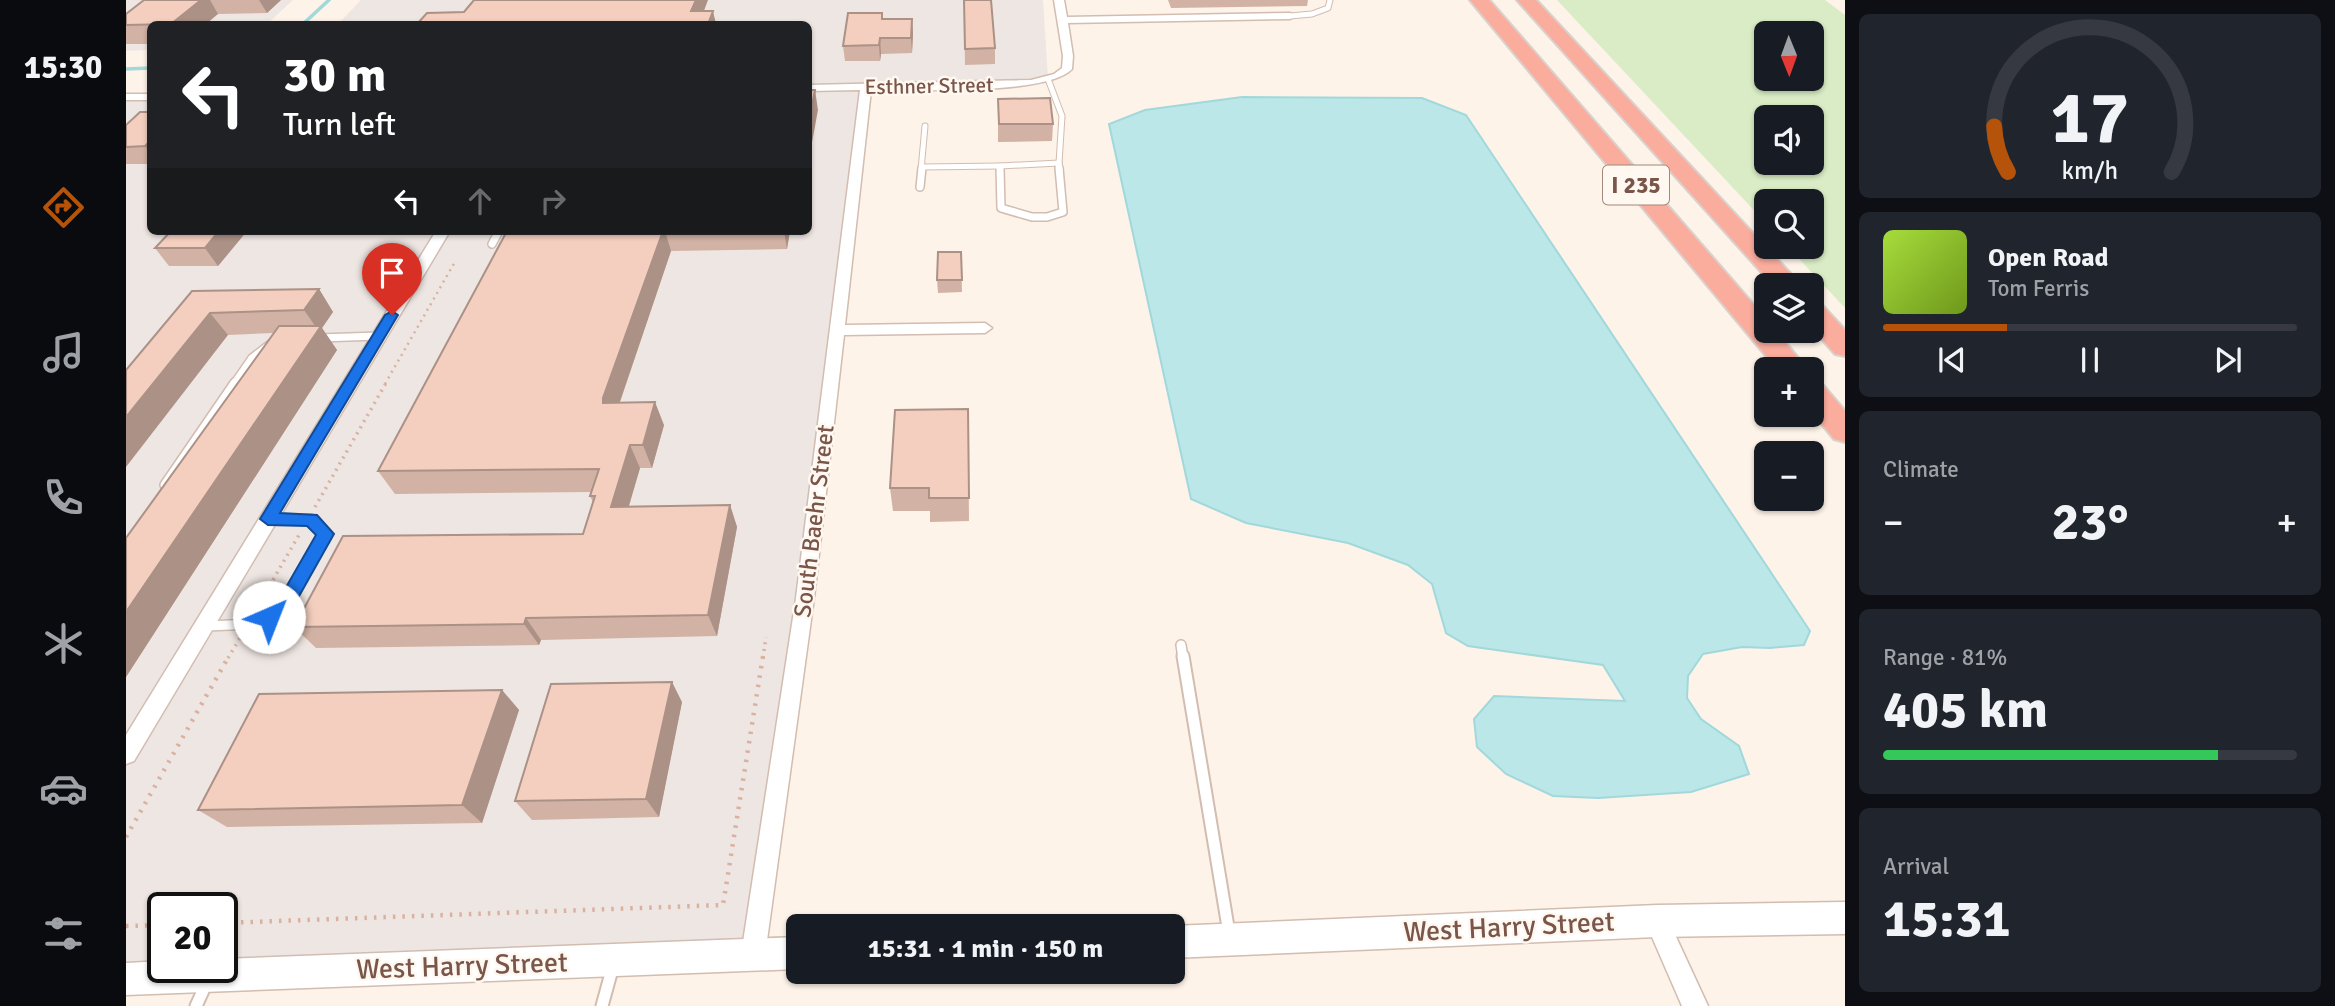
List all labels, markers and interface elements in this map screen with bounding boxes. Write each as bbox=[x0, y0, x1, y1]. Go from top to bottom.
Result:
north arrow bbox=[1754, 21, 1824, 91]
map controls bbox=[1754, 21, 1824, 511]
text: 30 m bbox=[283, 45, 386, 105]
text: 15:30 bbox=[24, 48, 102, 87]
icon: left bbox=[168, 49, 259, 140]
street label: Esthner Street bbox=[864, 72, 994, 100]
text: 17 bbox=[2051, 75, 2129, 164]
text: Turn left bbox=[283, 105, 396, 144]
button: sound bbox=[1754, 105, 1824, 175]
text: km/h bbox=[2062, 155, 2118, 186]
road number: I 235 bbox=[1603, 166, 1669, 204]
icon: left bbox=[388, 182, 426, 220]
icon: ahead bbox=[461, 182, 499, 220]
icon: right bbox=[534, 182, 572, 220]
icon: directions bbox=[39, 183, 88, 232]
button: search bbox=[1754, 189, 1824, 259]
text: Open Road bbox=[1988, 242, 2109, 274]
pin bbox=[362, 243, 422, 315]
icon: arrive bbox=[373, 254, 411, 292]
button: layers bbox=[1754, 273, 1824, 343]
text: Tom Ferris bbox=[1988, 274, 2089, 303]
icon: music bbox=[39, 328, 88, 377]
icon: previous bbox=[1933, 341, 1971, 379]
icon: pause bbox=[2071, 341, 2109, 379]
icon: next bbox=[2209, 341, 2247, 379]
button: + bbox=[1754, 357, 1824, 427]
street label: South Baehr Street bbox=[787, 423, 841, 619]
button: − bbox=[1754, 441, 1824, 511]
text: Climate bbox=[1883, 455, 1959, 484]
icon: phone bbox=[39, 473, 88, 522]
text: 23° bbox=[2052, 490, 2128, 554]
text: − bbox=[1883, 499, 1904, 546]
text: + bbox=[2276, 499, 2297, 546]
position arrow bbox=[232, 580, 306, 654]
icon: climate bbox=[39, 619, 88, 668]
text: Range · 81% bbox=[1883, 643, 2007, 672]
text: 405 km bbox=[1883, 678, 2048, 742]
icon: car bbox=[39, 764, 88, 813]
text: Arrival bbox=[1883, 852, 1949, 881]
text: 15:31 bbox=[1883, 887, 2011, 951]
speed limit sign: 20 bbox=[147, 892, 238, 983]
street label: West Harry Street bbox=[1402, 904, 1616, 950]
icon: filters bbox=[39, 909, 88, 958]
text: 15:31 · 1 min · 150 m bbox=[868, 933, 1103, 965]
street label: West Harry Street bbox=[356, 945, 568, 987]

